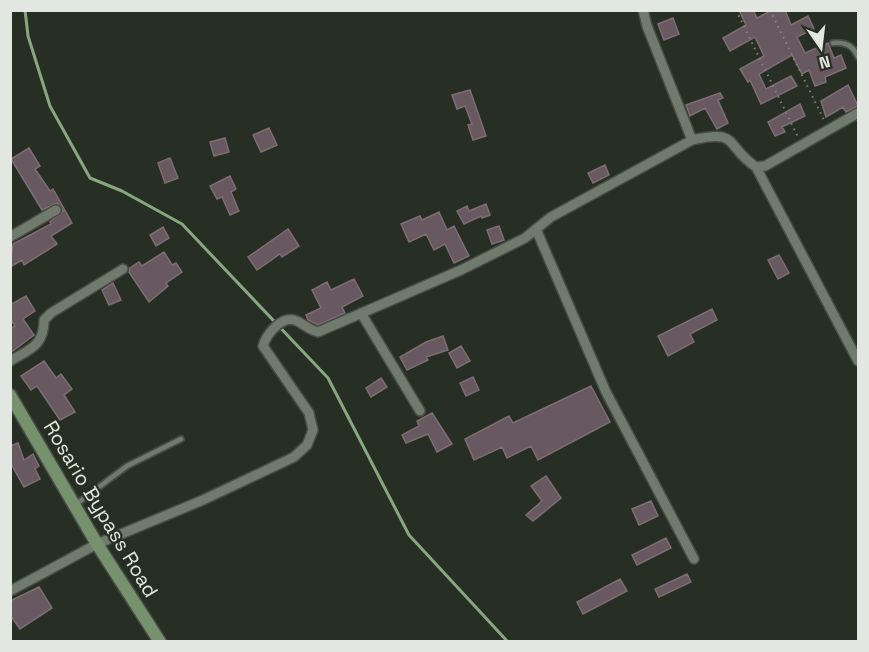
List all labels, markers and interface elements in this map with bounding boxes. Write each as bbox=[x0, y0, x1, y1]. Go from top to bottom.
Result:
north arrow bbox=[791, 18, 851, 78]
text: N bbox=[817, 51, 832, 74]
street label: Rosario Bypass Road bbox=[38, 416, 164, 602]

